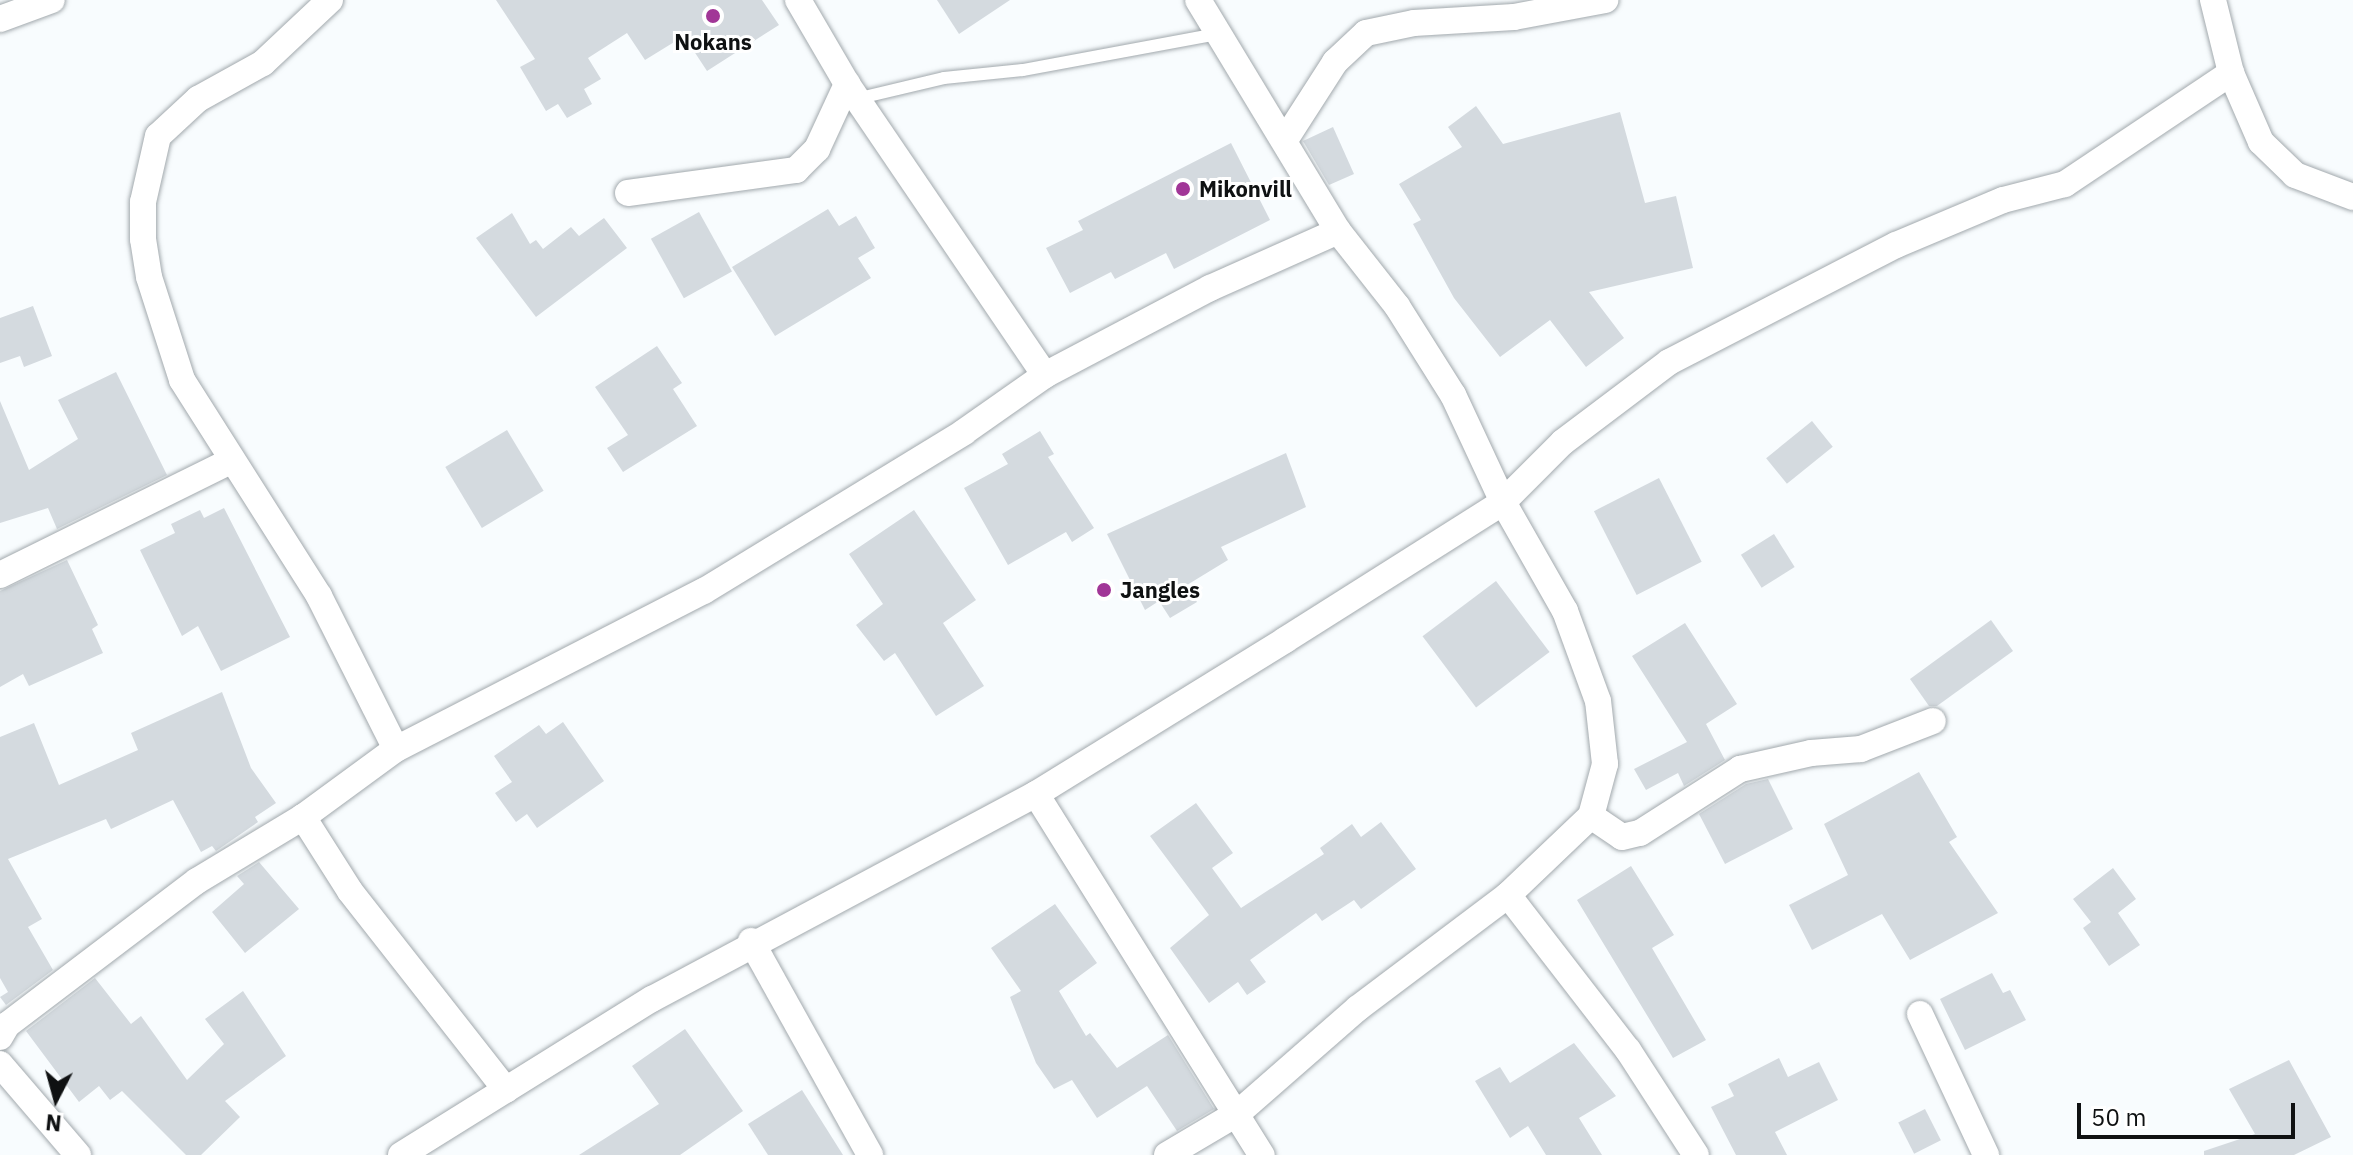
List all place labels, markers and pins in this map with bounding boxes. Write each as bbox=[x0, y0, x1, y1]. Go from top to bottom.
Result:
marker: Nokans bbox=[704, 7, 722, 25]
place label: Nokans bbox=[674, 29, 752, 55]
place label: Mikonvill bbox=[1199, 176, 1292, 202]
marker: Mikonvill bbox=[1174, 180, 1192, 198]
place label: Jangles bbox=[1120, 577, 1200, 603]
marker: Jangles bbox=[1095, 581, 1113, 599]

